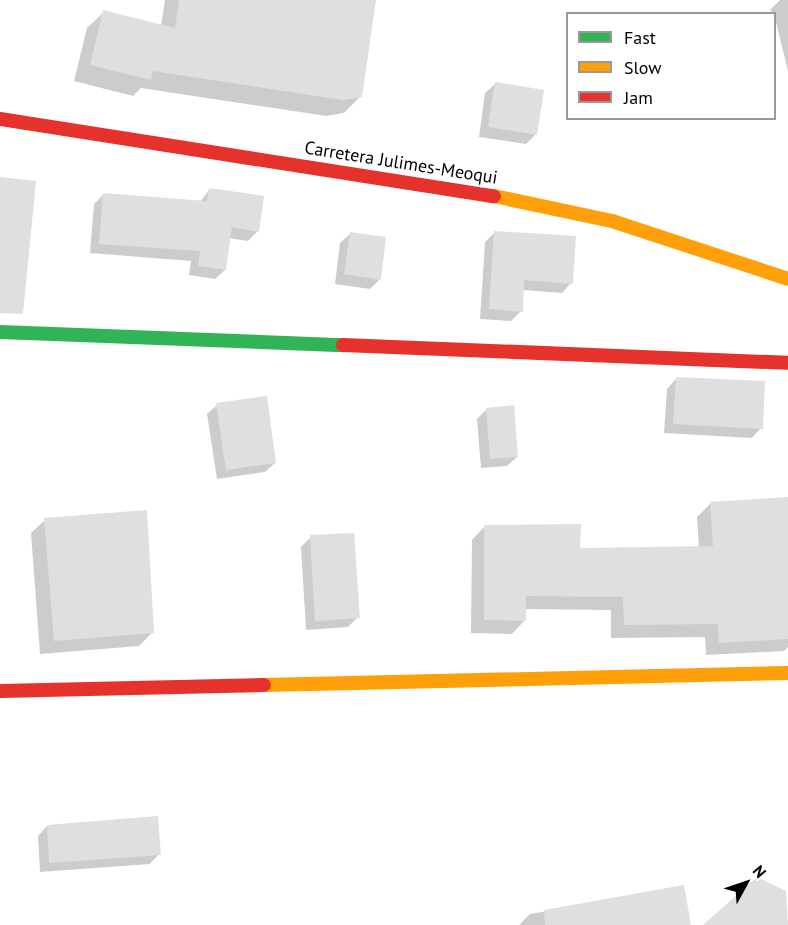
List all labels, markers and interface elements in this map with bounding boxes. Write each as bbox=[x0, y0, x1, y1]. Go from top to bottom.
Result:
legend bbox=[566, 12, 776, 120]
text: Fast bbox=[624, 26, 656, 49]
text: Slow bbox=[624, 56, 662, 79]
text: Jam bbox=[624, 86, 653, 109]
street label: Carretera Julimes-Meoqui bbox=[303, 137, 499, 189]
north arrow bbox=[716, 853, 776, 913]
text: N bbox=[749, 861, 771, 882]

